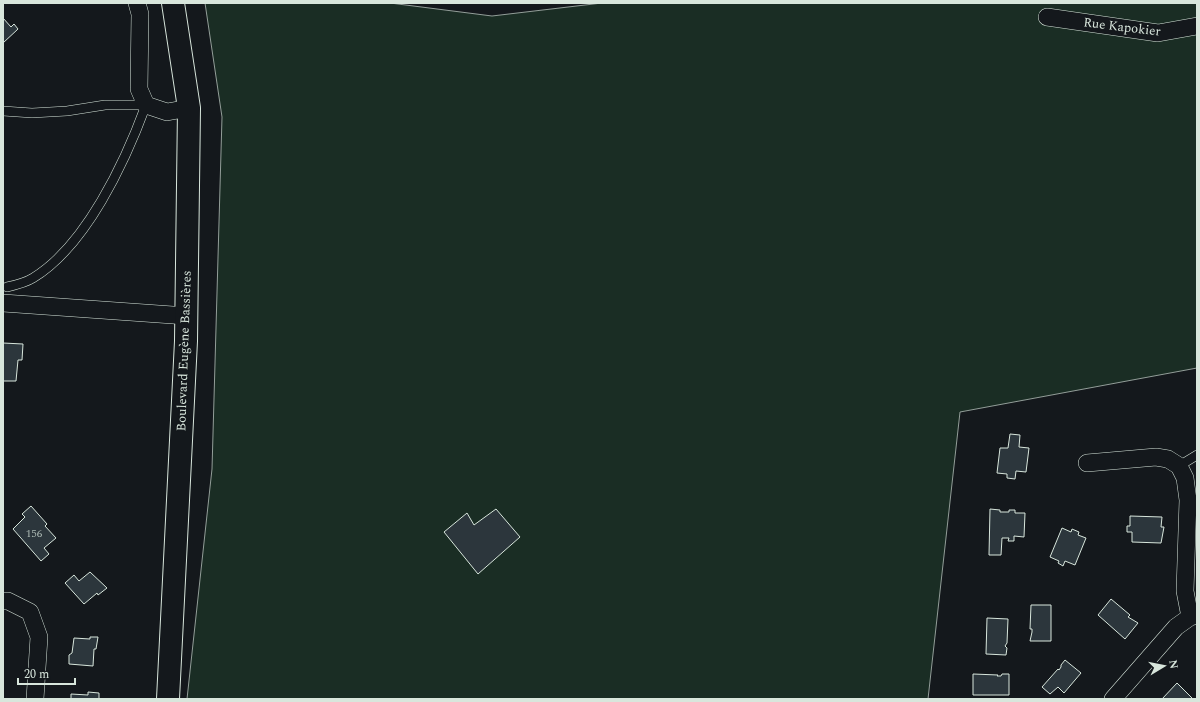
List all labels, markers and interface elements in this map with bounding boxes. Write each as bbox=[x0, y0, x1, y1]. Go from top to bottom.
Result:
street label: Rue Kapokier bbox=[1082, 12, 1162, 42]
street label: Boulevard Eugène Bassières bbox=[171, 270, 197, 432]
house number: 156 bbox=[26, 525, 43, 542]
north arrow bbox=[1144, 646, 1184, 686]
text: N bbox=[1164, 658, 1183, 670]
scale bar bbox=[18, 660, 75, 686]
text: 20 m bbox=[24, 665, 49, 684]

